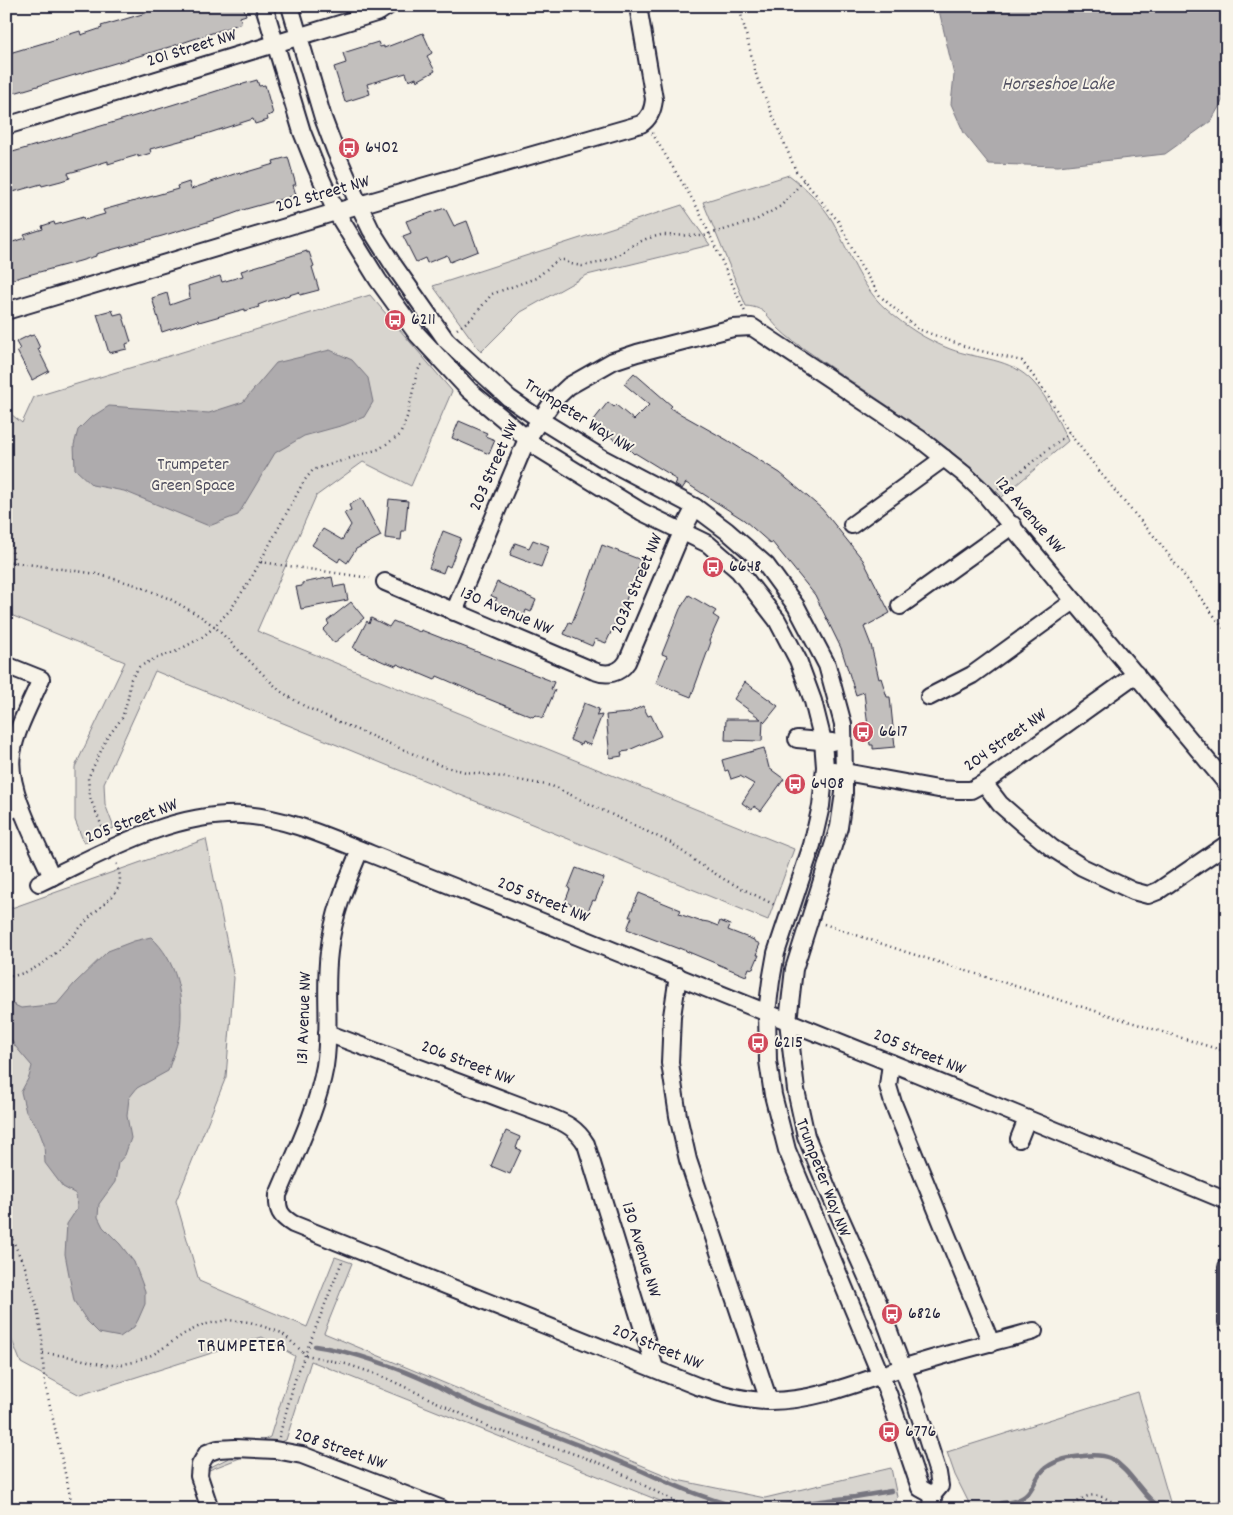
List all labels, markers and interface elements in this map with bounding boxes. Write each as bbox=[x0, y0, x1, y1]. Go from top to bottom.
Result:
street label: 201 Street NW bbox=[144, 23, 241, 75]
water label: Horseshoe Lake bbox=[1002, 72, 1116, 99]
bus stop icon: 6402 bbox=[337, 136, 361, 160]
place label: 6402 bbox=[365, 136, 399, 161]
street label: 202 Street NW bbox=[273, 169, 374, 220]
bus stop icon: 6211 bbox=[383, 308, 407, 332]
place label: 6211 bbox=[411, 308, 436, 333]
street label: Trumpeter Way NW bbox=[518, 373, 638, 461]
street label: 203 Street NW bbox=[464, 416, 526, 515]
park label: Trumpeter Green Space bbox=[151, 453, 235, 499]
street label: 128 Avenue NW bbox=[988, 472, 1070, 561]
street label: 203A Street NW bbox=[606, 529, 671, 638]
bus stop icon: 6648 bbox=[701, 555, 725, 579]
place label: 6648 bbox=[729, 555, 761, 580]
street label: 130 Avenue NW bbox=[456, 581, 557, 643]
street label: 204 Street NW bbox=[959, 703, 1053, 779]
bus stop icon: 6617 bbox=[851, 720, 875, 744]
place label: 6617 bbox=[879, 720, 908, 745]
bus stop icon: 6408 bbox=[783, 772, 807, 796]
place label: 6408 bbox=[811, 772, 844, 797]
street label: 205 Street NW bbox=[82, 793, 182, 851]
street label: 205 Street NW bbox=[493, 871, 593, 931]
street label: 131 Avenue NW bbox=[291, 971, 319, 1065]
street label: 205 Street NW bbox=[869, 1023, 969, 1083]
bus stop icon: 6215 bbox=[746, 1031, 770, 1055]
place label: 6215 bbox=[774, 1031, 803, 1056]
street label: 206 Street NW bbox=[417, 1035, 518, 1093]
street label: Trumpeter Way NW bbox=[788, 1115, 856, 1241]
street label: 130 Avenue NW bbox=[614, 1199, 667, 1301]
bus stop icon: 6826 bbox=[880, 1302, 904, 1326]
place label: 6826 bbox=[908, 1302, 941, 1327]
street label: 207 Street NW bbox=[608, 1318, 707, 1378]
district label: TRUMPETER bbox=[198, 1334, 286, 1361]
bus stop icon: 6776 bbox=[877, 1420, 901, 1444]
place label: 6776 bbox=[905, 1420, 936, 1445]
street label: 208 Street NW bbox=[290, 1423, 390, 1478]

